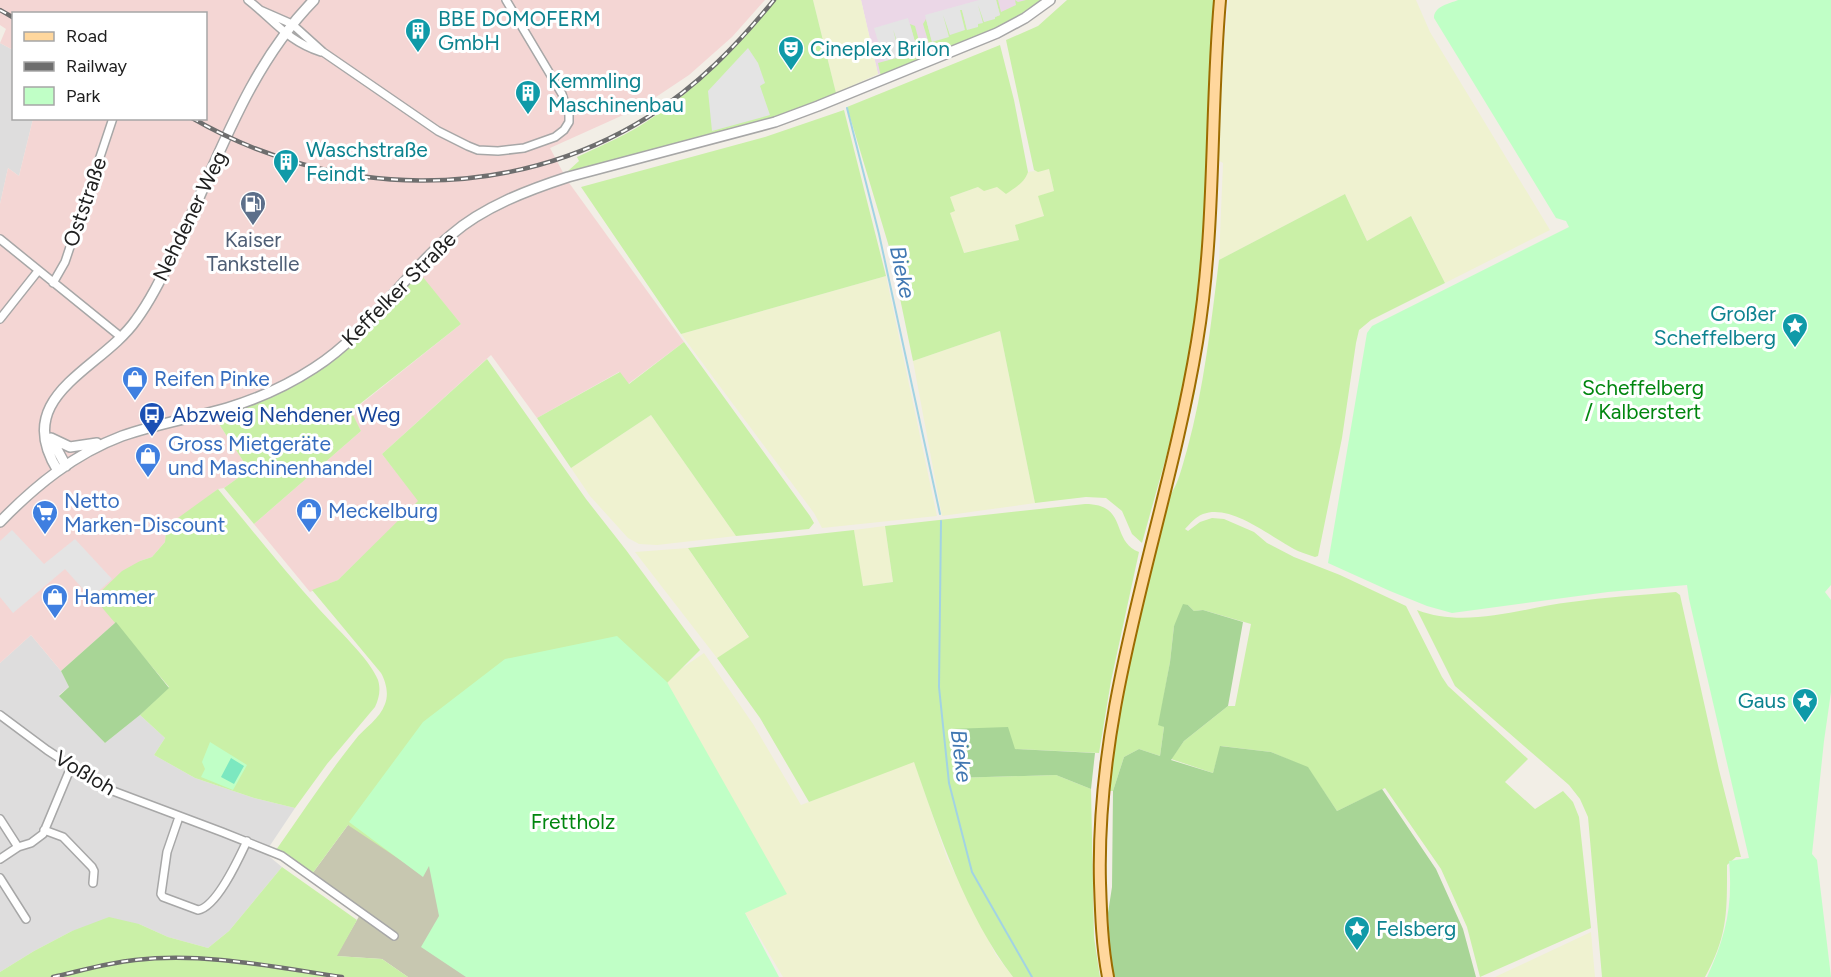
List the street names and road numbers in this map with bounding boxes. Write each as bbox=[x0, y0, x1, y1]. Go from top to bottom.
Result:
street label: Nehdener Weg bbox=[147, 147, 232, 285]
street label: Oststraße bbox=[58, 154, 111, 250]
street label: Keffelker Straße bbox=[336, 226, 461, 351]
street label: Voßloh bbox=[50, 745, 120, 800]

